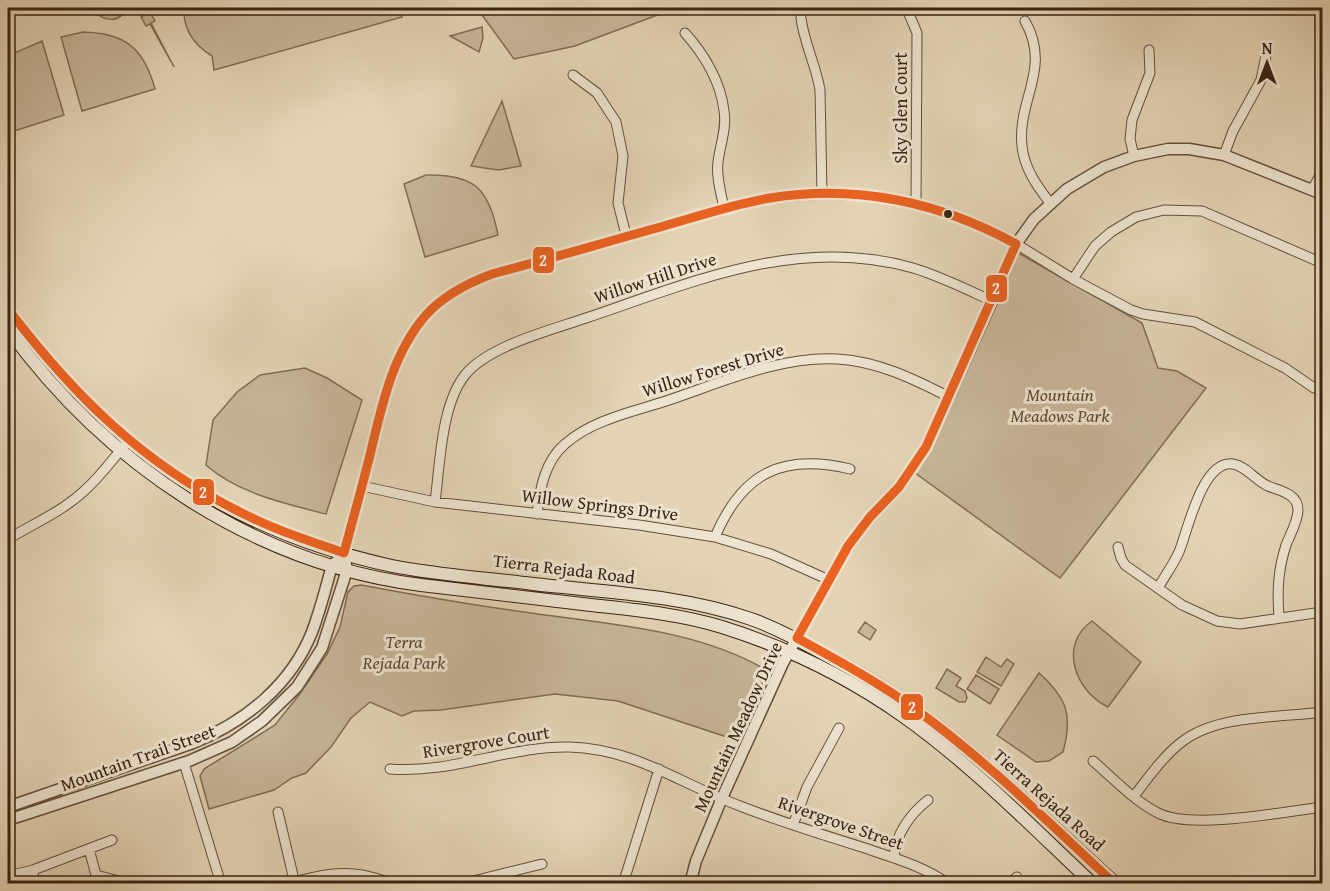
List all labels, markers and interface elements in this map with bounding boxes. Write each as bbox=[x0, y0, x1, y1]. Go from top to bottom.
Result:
north arrow bbox=[1237, 33, 1297, 93]
text: N bbox=[1262, 36, 1273, 60]
street label: Sky Glen Court bbox=[887, 52, 914, 164]
unlabelled marker bbox=[942, 208, 954, 220]
street label: Willow Hill Drive bbox=[590, 245, 720, 310]
line badge: 2 bbox=[532, 246, 555, 274]
text: 2 bbox=[539, 248, 547, 272]
line badge: 2 bbox=[985, 274, 1008, 303]
text: 2 bbox=[992, 276, 1000, 300]
street label: Willow Forest Drive bbox=[639, 335, 787, 404]
park label: Mountain Meadows Park bbox=[1011, 381, 1110, 429]
line badge: 2 bbox=[192, 478, 215, 506]
text: 2 bbox=[199, 480, 207, 504]
street label: Willow Springs Drive bbox=[520, 481, 680, 528]
street label: Tierra Rejada Road bbox=[492, 546, 637, 591]
park label: Terra Rejada Park bbox=[362, 628, 446, 676]
street label: Mountain Meadow Drive bbox=[686, 637, 789, 816]
line badge: 2 bbox=[900, 693, 924, 721]
text: 2 bbox=[908, 695, 916, 719]
street label: Mountain Trail Street bbox=[57, 717, 220, 798]
street label: Rivergrove Court bbox=[421, 718, 552, 765]
street label: Tierra Rejada Road bbox=[987, 742, 1112, 858]
street label: Rivergrove Street bbox=[775, 788, 908, 857]

